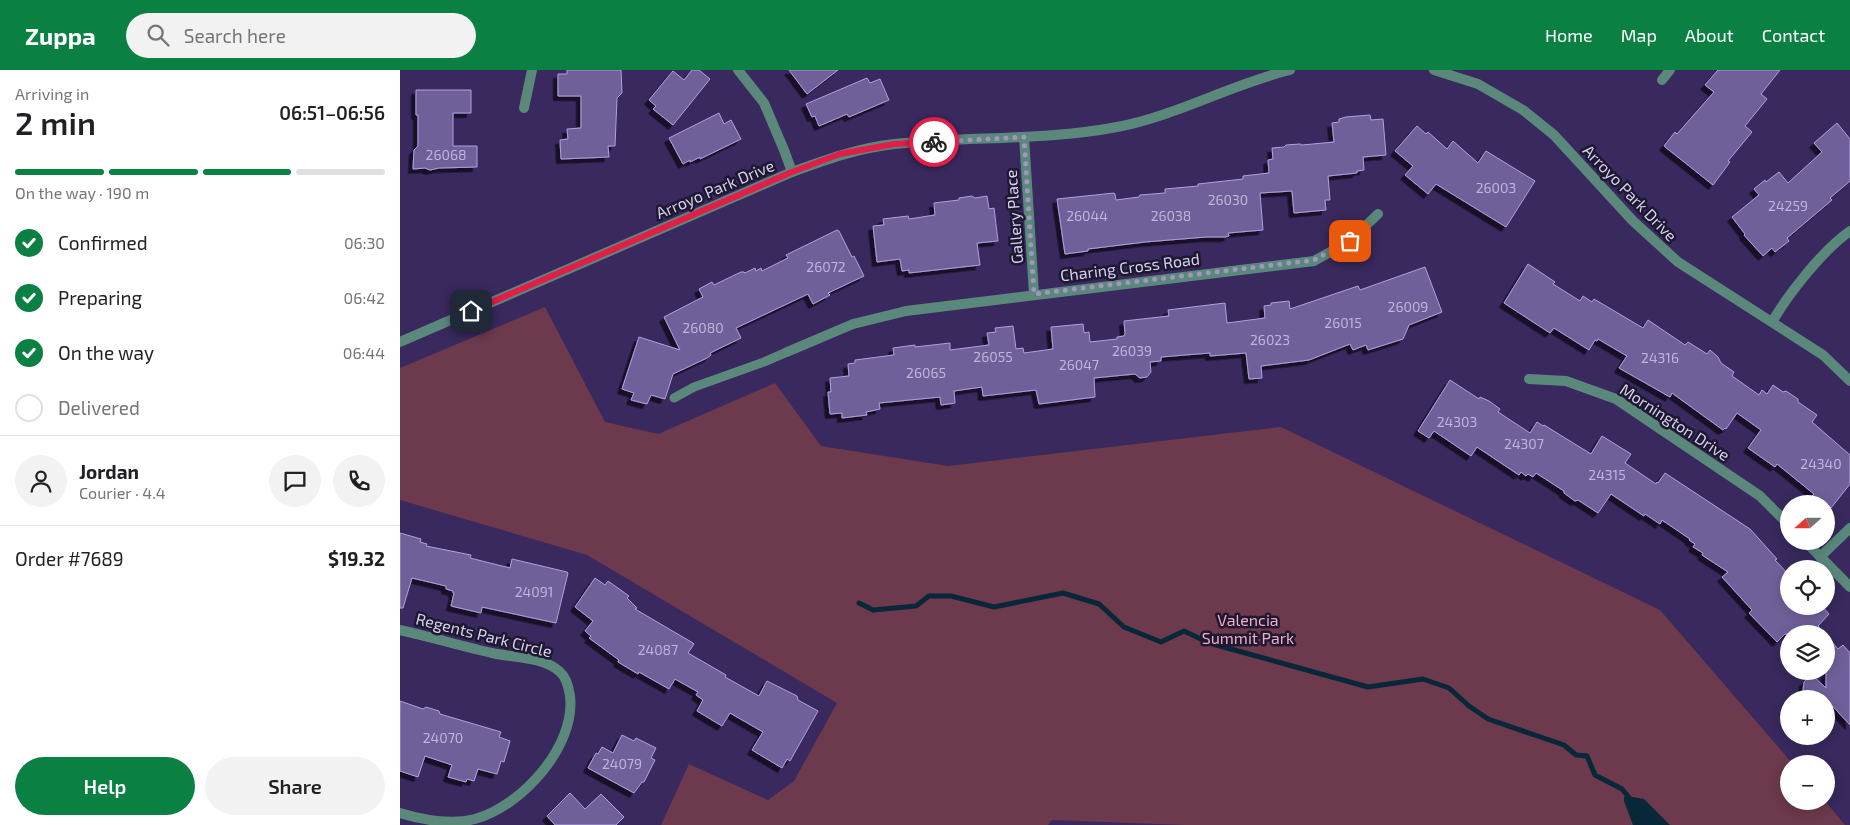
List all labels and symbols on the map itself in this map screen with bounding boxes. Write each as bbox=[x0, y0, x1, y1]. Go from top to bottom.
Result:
courier bbox=[909, 117, 959, 167]
street label: Arroyo Park Drive bbox=[1580, 140, 1681, 245]
house number: 26068 bbox=[426, 146, 466, 163]
street label: Arroyo Park Drive bbox=[653, 155, 777, 222]
street label: Gallery Place bbox=[1001, 169, 1026, 265]
house number: 26003 bbox=[1476, 179, 1516, 196]
house number: 26030 bbox=[1208, 191, 1248, 208]
house number: 24259 bbox=[1768, 197, 1808, 214]
house number: 26044 bbox=[1066, 207, 1108, 224]
house number: 26038 bbox=[1151, 207, 1191, 224]
pin bbox=[1329, 220, 1371, 262]
street label: Charing Cross Road bbox=[1059, 249, 1201, 284]
house number: 26072 bbox=[806, 258, 846, 275]
pin bbox=[450, 290, 492, 332]
house number: 26009 bbox=[1388, 298, 1428, 315]
house number: 26015 bbox=[1324, 314, 1362, 331]
house number: 26080 bbox=[682, 319, 724, 336]
house number: 26023 bbox=[1250, 331, 1290, 348]
house number: 26039 bbox=[1112, 342, 1152, 359]
house number: 26055 bbox=[973, 348, 1013, 365]
house number: 24316 bbox=[1641, 349, 1679, 366]
house number: 26047 bbox=[1059, 356, 1099, 373]
house number: 26065 bbox=[906, 364, 946, 381]
street label: Mornington Drive bbox=[1617, 379, 1734, 464]
house number: 24303 bbox=[1437, 413, 1477, 430]
house number: 24307 bbox=[1504, 435, 1544, 452]
house number: 24340 bbox=[1800, 455, 1842, 472]
house number: 24315 bbox=[1588, 466, 1626, 483]
north arrow bbox=[1780, 495, 1835, 550]
house number: 24091 bbox=[515, 583, 553, 600]
street label: Regents Park Circle bbox=[414, 608, 554, 661]
park label: Valencia Summit Park bbox=[1202, 610, 1294, 647]
house number: 24087 bbox=[638, 641, 678, 658]
house number: 24070 bbox=[423, 729, 463, 746]
house number: 24079 bbox=[602, 755, 642, 772]

